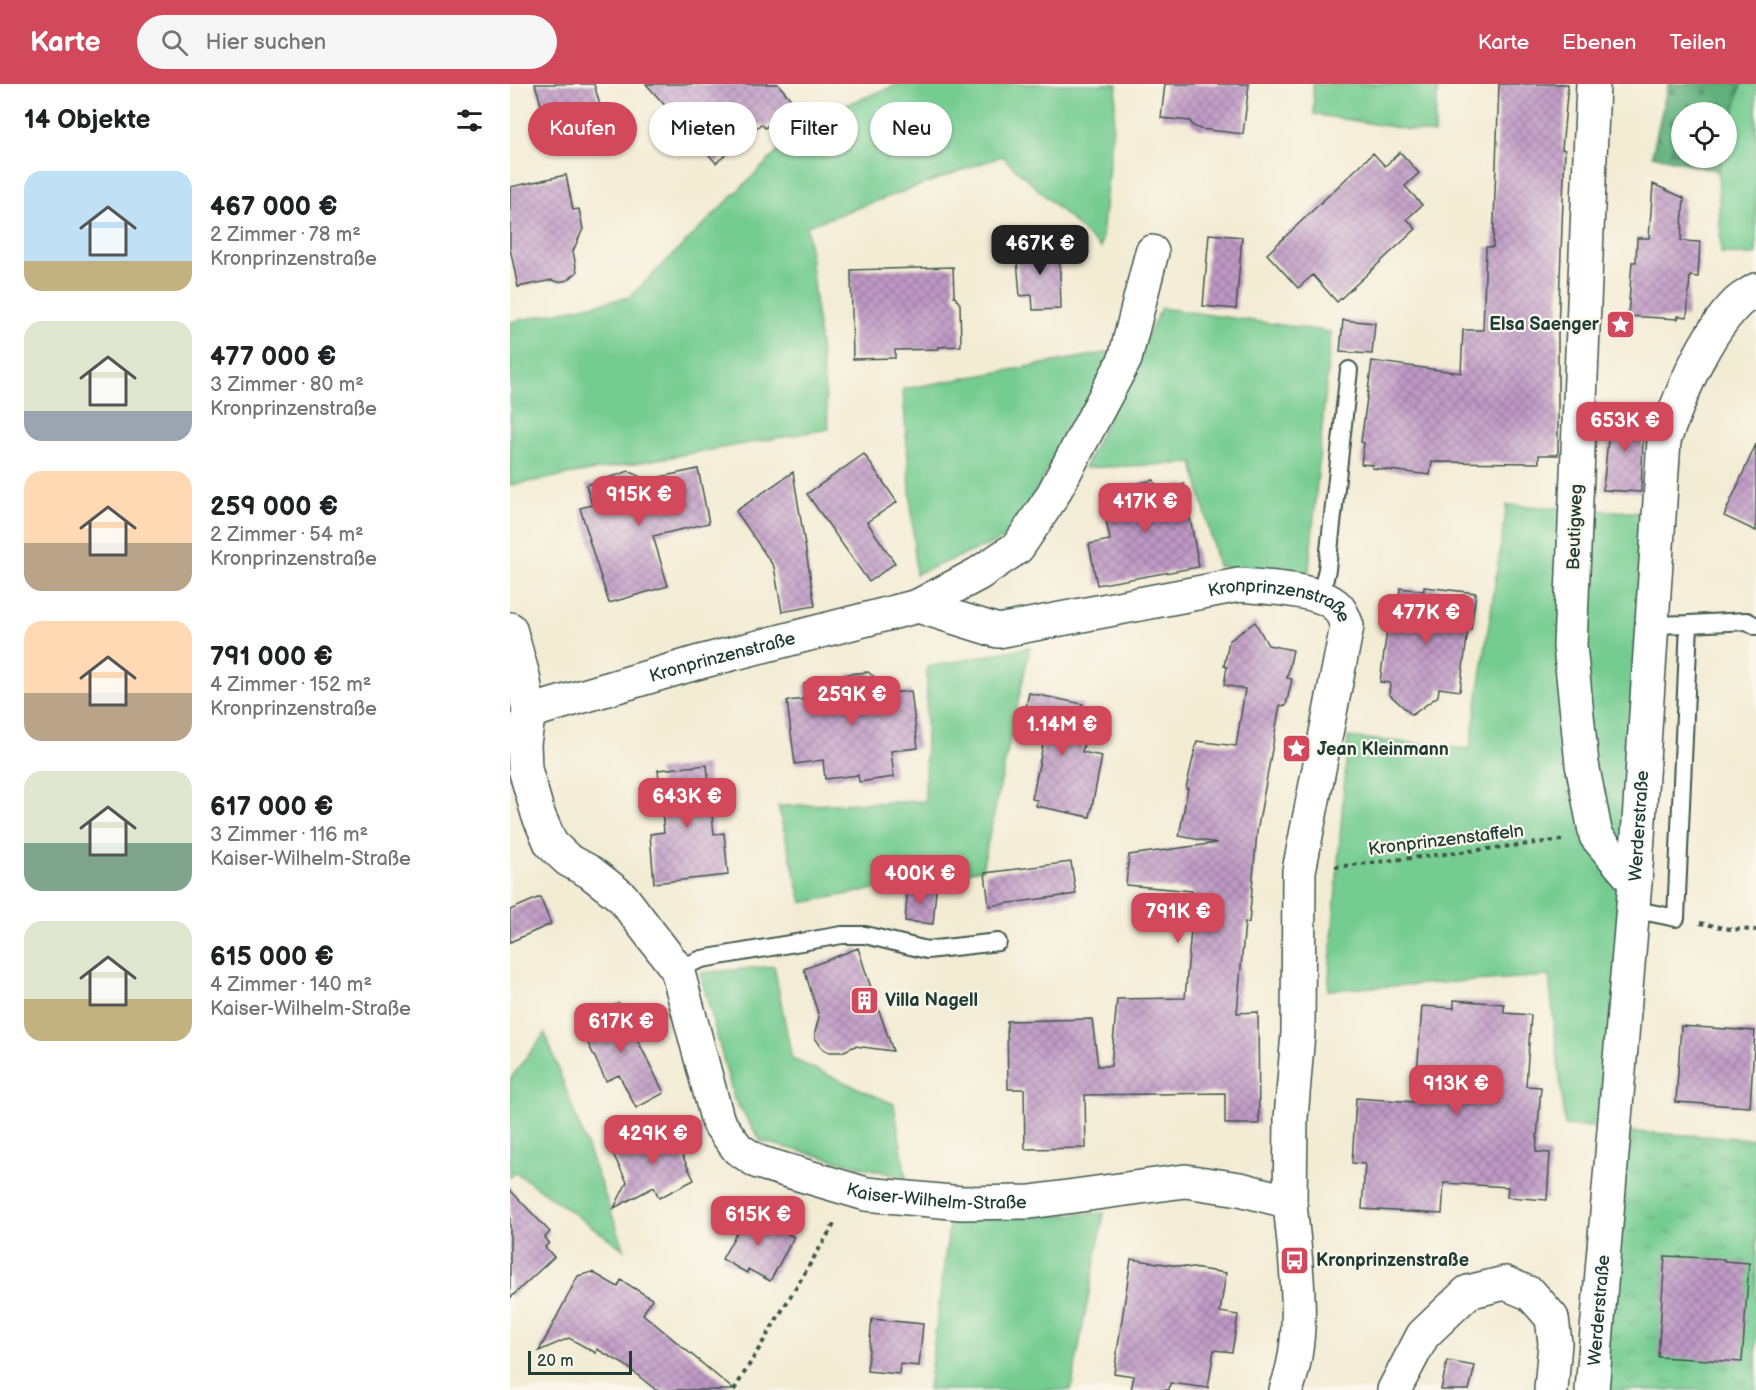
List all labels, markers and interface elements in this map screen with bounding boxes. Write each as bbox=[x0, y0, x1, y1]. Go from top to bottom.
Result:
search box bbox=[137, 15, 557, 69]
text: Karte bbox=[30, 26, 101, 59]
icon: search bbox=[158, 26, 191, 59]
text: Hier suchen bbox=[206, 29, 326, 56]
text: Karte bbox=[1478, 30, 1529, 55]
text: Ebenen bbox=[1562, 30, 1636, 55]
text: Teilen bbox=[1669, 30, 1726, 55]
chip: Kaufen bbox=[528, 102, 637, 156]
chip: Mieten bbox=[649, 102, 757, 156]
chip: Filter bbox=[769, 102, 858, 156]
chip: Neu bbox=[870, 102, 952, 156]
map controls bbox=[1671, 102, 1737, 168]
button: locate bbox=[1671, 102, 1737, 168]
icon: filters bbox=[453, 104, 486, 137]
text: 14 Objekte bbox=[24, 105, 151, 136]
text: 467 000 € bbox=[210, 192, 338, 223]
icon: home bbox=[72, 195, 144, 267]
text: 2 Zimmer · 78 m² bbox=[210, 223, 361, 247]
pin: 467K € bbox=[991, 225, 1089, 276]
text: 467K € bbox=[1005, 232, 1075, 256]
text: Kronprinzenstraße bbox=[210, 247, 377, 271]
place icon: Elsa Saenger bbox=[1604, 308, 1636, 340]
place label: Elsa Saenger bbox=[1489, 314, 1600, 335]
text: 477 000 € bbox=[210, 342, 336, 373]
icon: home bbox=[72, 345, 144, 417]
text: 3 Zimmer · 80 m² bbox=[210, 373, 364, 397]
text: Kronprinzenstraße bbox=[210, 397, 377, 421]
pin: 653K € bbox=[1576, 402, 1674, 453]
text: 653K € bbox=[1590, 409, 1660, 433]
pin: 915K € bbox=[590, 476, 688, 527]
text: 915K € bbox=[606, 483, 672, 507]
pin: 417K € bbox=[1096, 483, 1194, 534]
street label: Beutigweg bbox=[1563, 484, 1587, 570]
text: 417K € bbox=[1113, 490, 1177, 514]
text: 259 000 € bbox=[210, 492, 338, 523]
icon: home bbox=[72, 495, 144, 567]
text: 2 Zimmer · 54 m² bbox=[210, 523, 364, 547]
text: Kronprinzenstraße bbox=[210, 547, 377, 571]
street label: Kronprinzenstraße bbox=[1206, 574, 1355, 626]
pin: 477K € bbox=[1377, 594, 1475, 645]
text: 477K € bbox=[1392, 601, 1460, 625]
street label: Kronprinzenstraße bbox=[647, 627, 798, 687]
text: 791 000 € bbox=[210, 642, 333, 673]
icon: home bbox=[72, 645, 144, 717]
text: 4 Zimmer · 152 m² bbox=[210, 673, 371, 697]
pin: 259K € bbox=[803, 676, 901, 727]
text: 259K € bbox=[817, 683, 887, 707]
text: Kronprinzenstraße bbox=[210, 697, 377, 721]
pin: 1.14M € bbox=[1007, 706, 1117, 757]
text: 1.14M € bbox=[1027, 713, 1097, 737]
place icon: Jean Kleinmann bbox=[1280, 733, 1312, 765]
place label: Jean Kleinmann bbox=[1317, 739, 1449, 760]
street label: Werderstraße bbox=[1625, 769, 1653, 882]
pin: 643K € bbox=[638, 778, 736, 829]
text: 643K € bbox=[652, 785, 722, 809]
text: 617 000 € bbox=[210, 792, 333, 823]
icon: home bbox=[72, 795, 144, 867]
street label: Kronprinzenstaffeln bbox=[1367, 820, 1525, 860]
text: 3 Zimmer · 116 m² bbox=[210, 823, 368, 847]
text: Kaiser-Wilhelm-Straße bbox=[210, 847, 411, 871]
pin: 400K € bbox=[871, 855, 969, 906]
text: 400K € bbox=[885, 862, 955, 886]
pin: 791K € bbox=[1129, 893, 1227, 944]
text: 791K € bbox=[1145, 900, 1211, 924]
text: 615 000 € bbox=[210, 942, 334, 973]
icon: home bbox=[72, 945, 144, 1017]
text: 4 Zimmer · 140 m² bbox=[210, 973, 372, 997]
building icon: Villa Nagell bbox=[848, 984, 880, 1016]
place label: Villa Nagell bbox=[885, 990, 978, 1011]
text: Kaiser-Wilhelm-Straße bbox=[210, 997, 411, 1021]
pin: 617K € bbox=[572, 1003, 670, 1054]
text: 617K € bbox=[588, 1010, 654, 1034]
pin: 913K € bbox=[1407, 1065, 1505, 1116]
text: 913K € bbox=[1423, 1072, 1489, 1096]
pin: 429K € bbox=[604, 1115, 702, 1166]
text: 429K € bbox=[618, 1122, 688, 1146]
street label: Kaiser-Wilhelm-Straße bbox=[844, 1178, 1027, 1214]
pin: 615K € bbox=[709, 1196, 807, 1247]
text: 615K € bbox=[725, 1203, 791, 1227]
bus stop icon: Kronprinzenstraße bbox=[1279, 1244, 1311, 1276]
place label: Kronprinzenstraße bbox=[1316, 1250, 1469, 1271]
street label: Werderstraße bbox=[1584, 1254, 1614, 1367]
scale bar bbox=[528, 1348, 632, 1376]
text: 20 m bbox=[537, 1352, 573, 1371]

